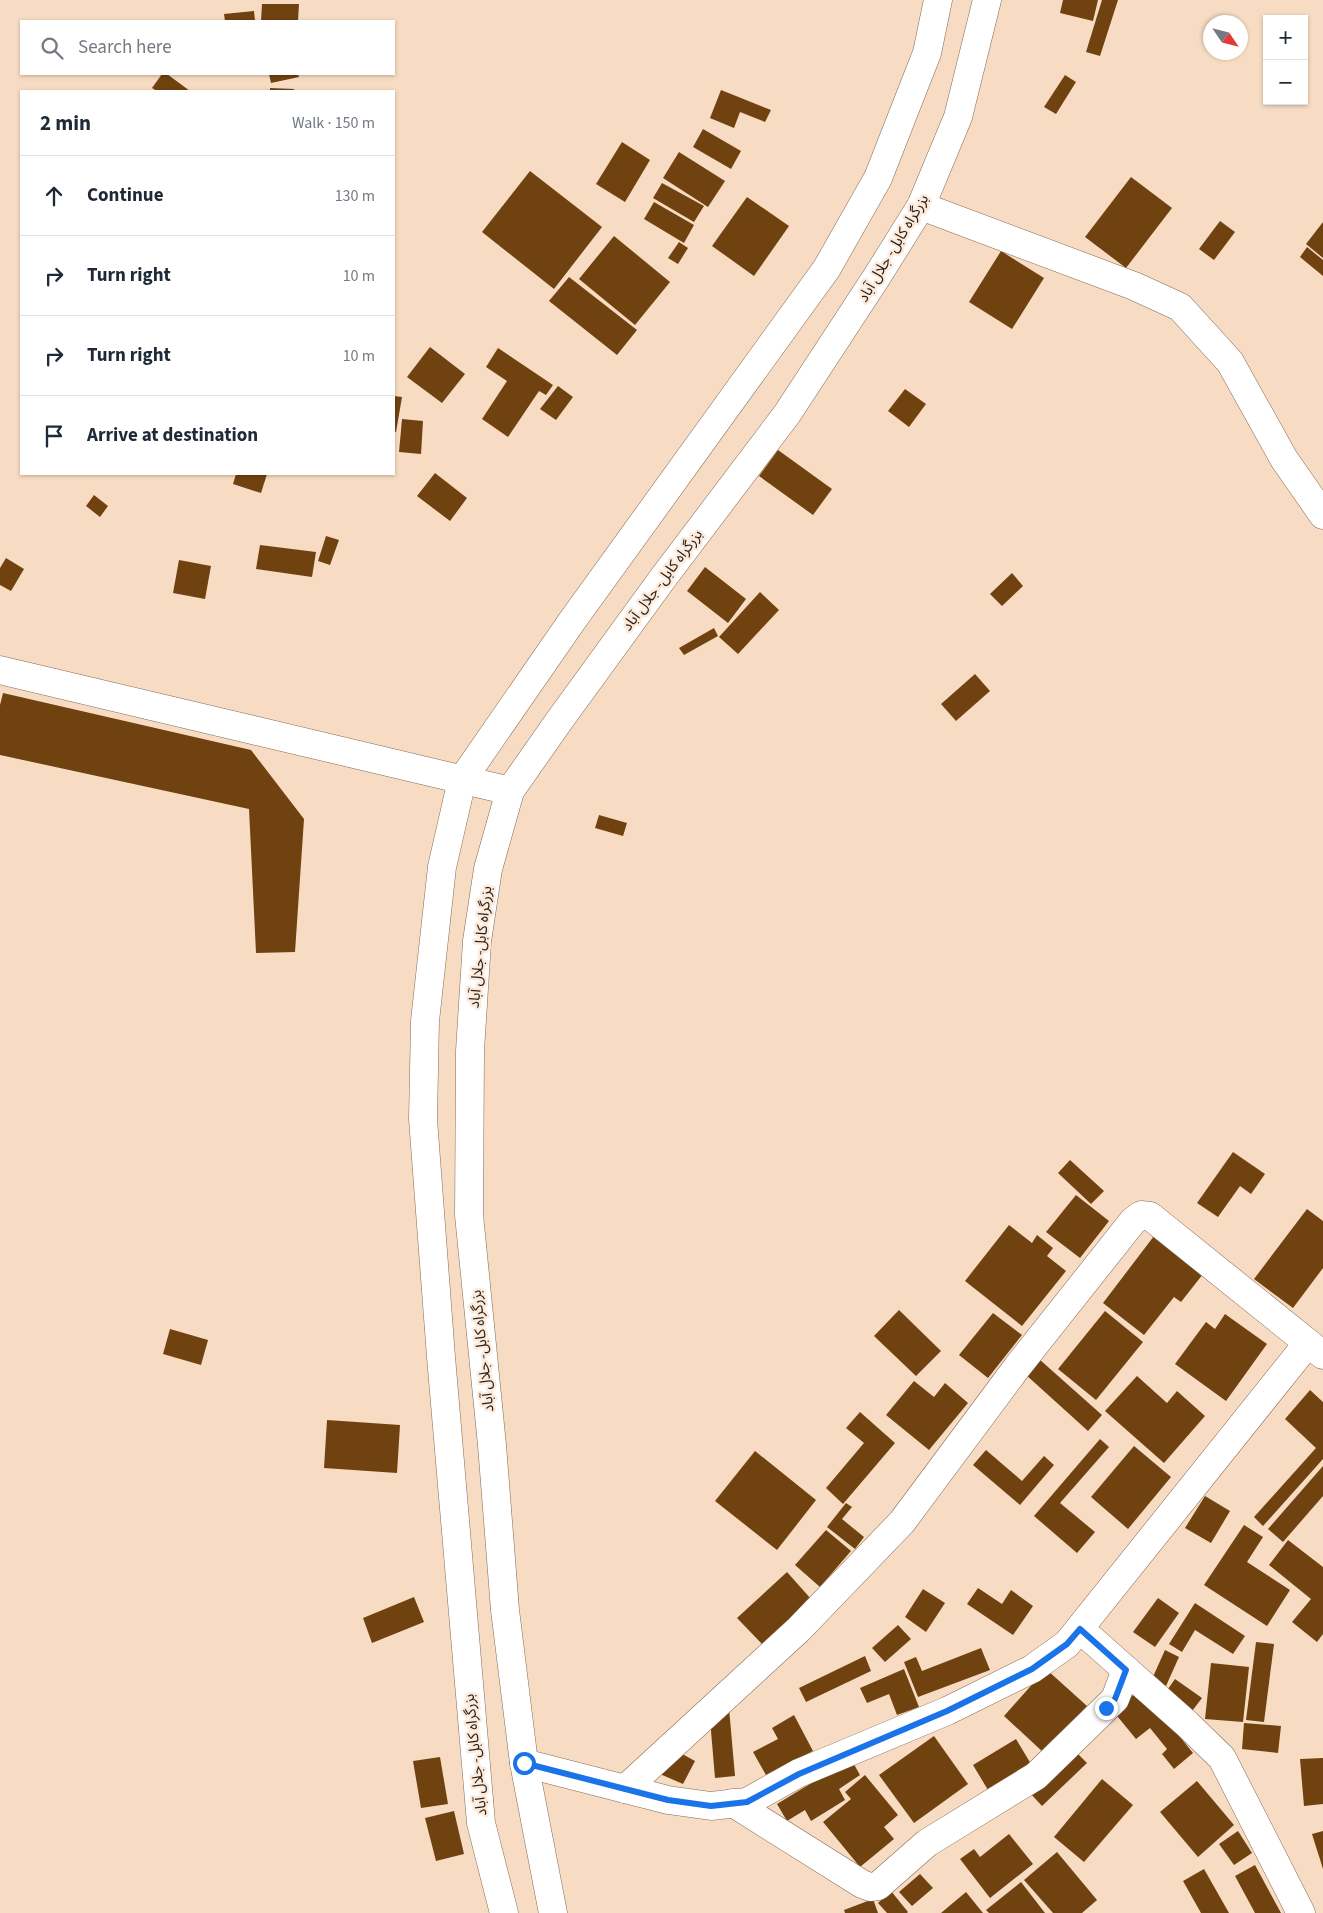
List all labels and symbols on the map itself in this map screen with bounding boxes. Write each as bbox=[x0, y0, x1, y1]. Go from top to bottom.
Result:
north arrow bbox=[1203, 15, 1248, 60]
street label: بزرگراه کابل- جلال آباد bbox=[853, 190, 934, 306]
street label: بزرگراه کابل- جلال آباد bbox=[617, 525, 708, 636]
street label: بزرگراه کابل- جلال آباد bbox=[464, 885, 497, 1009]
street label: بزرگراه کابل- جلال آباد bbox=[466, 1289, 499, 1413]
street label: بزرگراه کابل- جلال آباد bbox=[459, 1693, 492, 1817]
route end bbox=[1095, 1697, 1118, 1720]
route start bbox=[513, 1752, 536, 1775]

